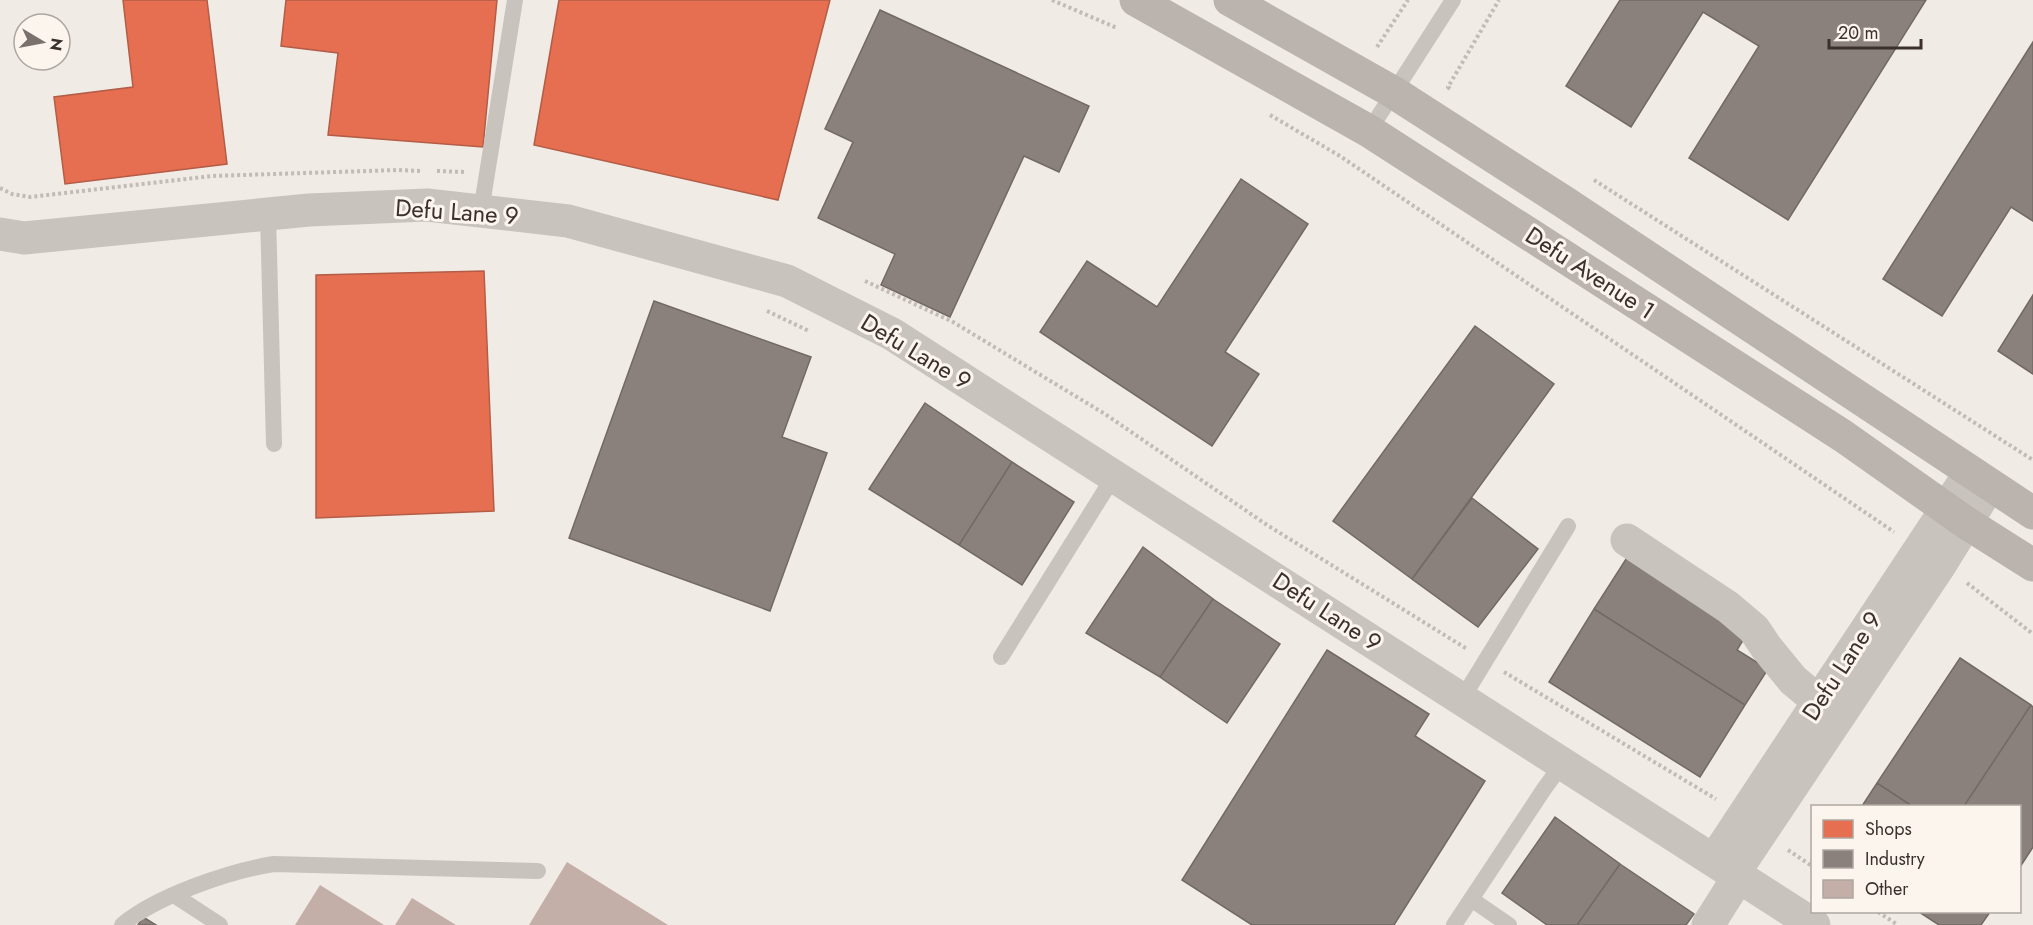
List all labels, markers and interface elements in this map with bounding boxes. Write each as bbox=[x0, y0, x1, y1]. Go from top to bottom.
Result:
north arrow bbox=[12, 12, 72, 72]
scale bar bbox=[1829, 12, 1920, 50]
text: 20 m bbox=[1838, 20, 1878, 46]
text: N bbox=[44, 36, 69, 53]
street label: Defu Lane 9 bbox=[394, 190, 520, 233]
street label: Defu Avenue 1 bbox=[1519, 218, 1662, 328]
street label: Defu Lane 9 bbox=[854, 305, 978, 398]
street label: Defu Lane 9 bbox=[1266, 563, 1389, 660]
street label: Defu Lane 9 bbox=[1793, 604, 1890, 727]
legend bbox=[1811, 805, 2021, 913]
text: Shops bbox=[1865, 816, 1912, 842]
text: Industry bbox=[1865, 846, 1925, 872]
text: Other bbox=[1865, 876, 1909, 902]

